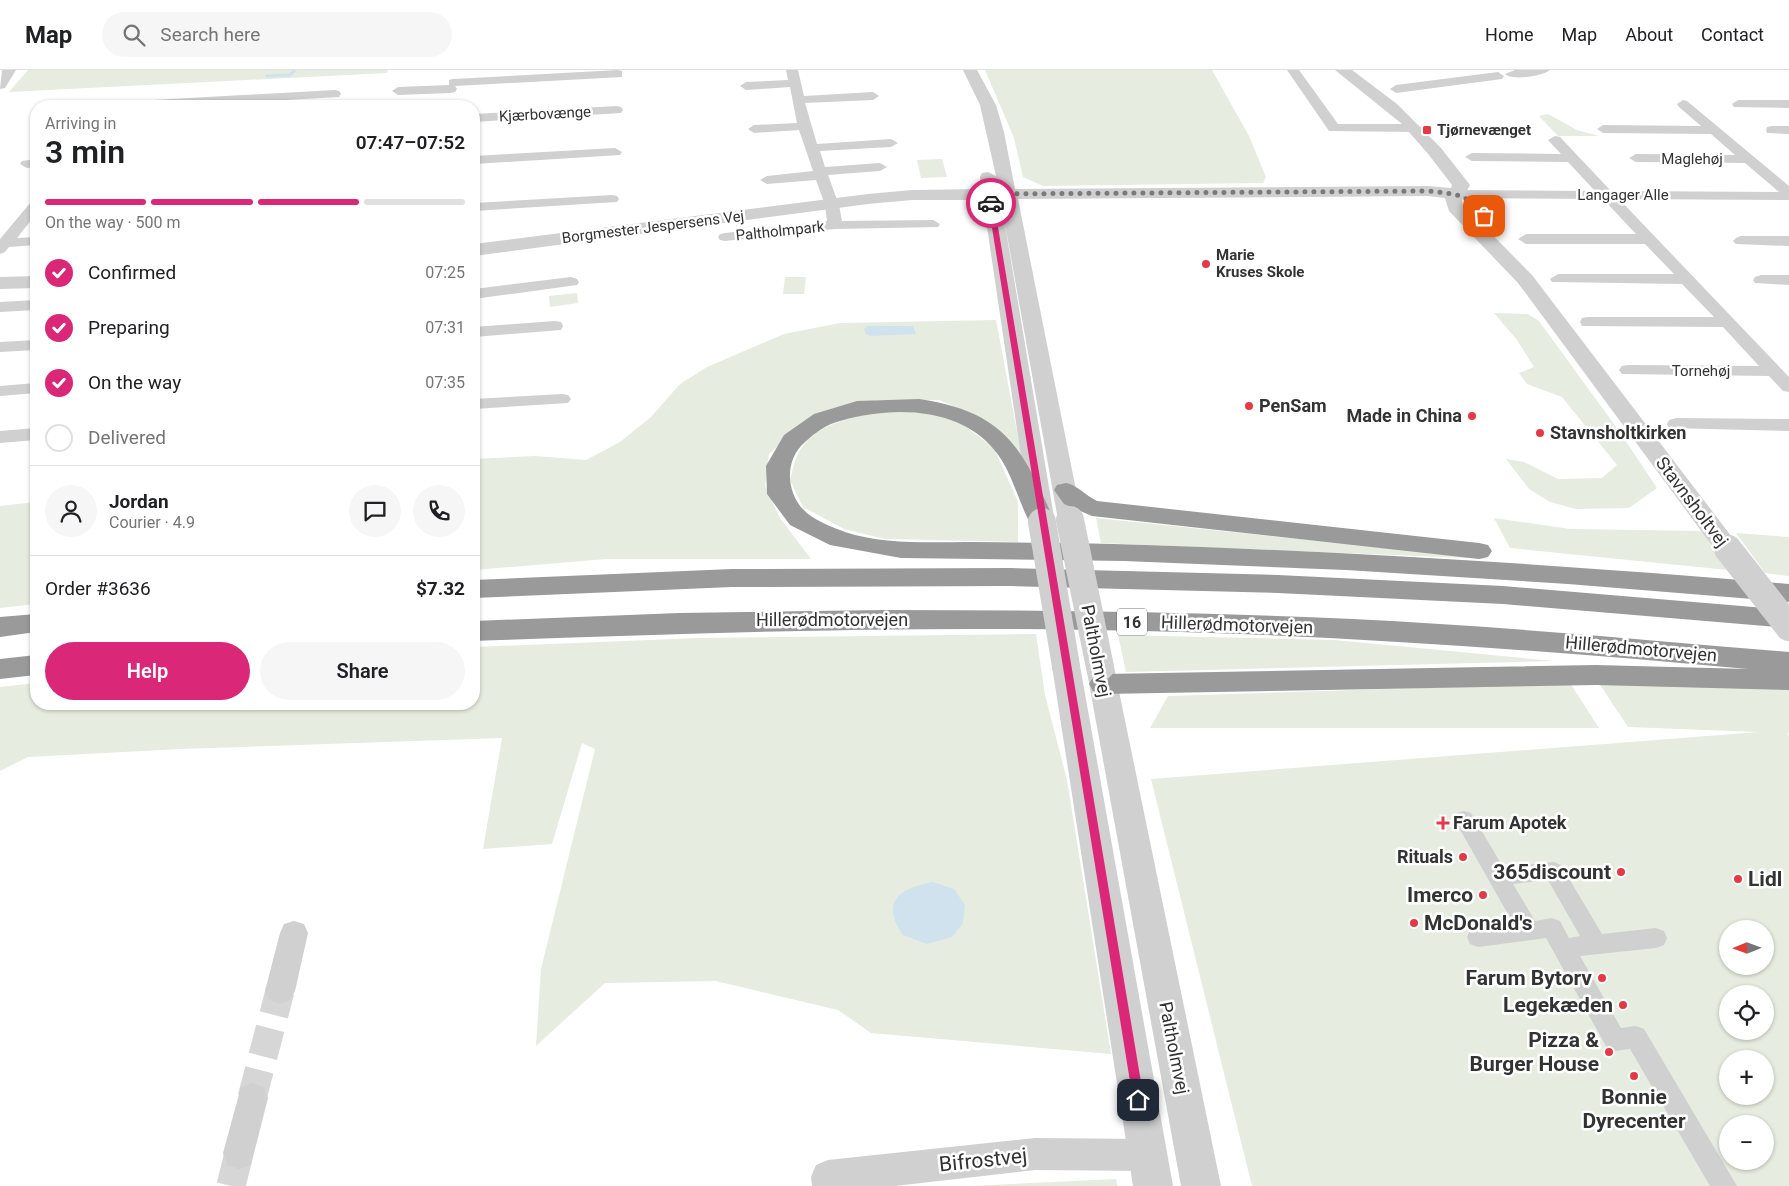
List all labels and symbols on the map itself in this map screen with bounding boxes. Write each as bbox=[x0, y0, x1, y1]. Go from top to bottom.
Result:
street label: Kjærbovænge bbox=[498, 103, 592, 125]
place label: Tjørnevænget bbox=[1437, 121, 1531, 139]
marker: Tjørnevænget bbox=[1421, 124, 1433, 136]
street label: Maglehøj bbox=[1661, 150, 1723, 168]
courier bbox=[966, 178, 1016, 228]
street label: Langager Alle bbox=[1577, 186, 1669, 204]
pin bbox=[1463, 195, 1505, 237]
street label: Borgmester Jespersens Vej bbox=[561, 207, 745, 247]
street label: Paltholmpark bbox=[735, 217, 826, 245]
place label: Marie Kruses Skole bbox=[1216, 246, 1304, 281]
marker: Marie Kruses Skole bbox=[1200, 258, 1212, 270]
street label: Tornehøj bbox=[1672, 362, 1730, 380]
place label: PenSam bbox=[1259, 395, 1327, 416]
marker: PenSam bbox=[1243, 400, 1255, 412]
place label: Made in China bbox=[1347, 405, 1462, 426]
marker: Made in China bbox=[1466, 410, 1478, 422]
place label: Stavnsholtkirken bbox=[1550, 422, 1686, 443]
marker: Stavnsholtkirken bbox=[1534, 427, 1546, 439]
street label: Stavnsholtvej bbox=[1652, 453, 1733, 551]
street label: Paltholmvej bbox=[1077, 603, 1116, 699]
road number: 16 bbox=[1117, 608, 1147, 636]
street label: Hillerødmotorvejen bbox=[756, 609, 908, 630]
street label: Hillerødmotorvejen bbox=[1161, 611, 1313, 638]
street label: Hillerødmotorvejen bbox=[1564, 631, 1718, 666]
place label: Farum Apotek bbox=[1453, 812, 1567, 833]
marker: Farum Apotek bbox=[1437, 817, 1449, 829]
place label: Rituals bbox=[1397, 846, 1453, 867]
marker: Rituals bbox=[1457, 851, 1469, 863]
place label: 365discount bbox=[1493, 860, 1611, 884]
marker: 365discount bbox=[1615, 866, 1627, 878]
place label: Lidl bbox=[1748, 867, 1782, 891]
marker: Lidl bbox=[1732, 873, 1744, 885]
place label: Imerco bbox=[1407, 883, 1473, 907]
marker: Imerco bbox=[1477, 889, 1489, 901]
place label: McDonald's bbox=[1424, 911, 1533, 935]
marker: McDonald's bbox=[1408, 917, 1420, 929]
north arrow bbox=[1719, 920, 1774, 975]
place label: Farum Bytorv bbox=[1466, 966, 1592, 990]
marker: Farum Bytorv bbox=[1596, 972, 1608, 984]
place label: Legekæden bbox=[1503, 993, 1613, 1017]
marker: Legekæden bbox=[1617, 999, 1629, 1011]
street label: Paltholmvej bbox=[1155, 1000, 1194, 1096]
place label: Pizza & Burger House bbox=[1470, 1028, 1599, 1076]
marker: Pizza & Burger House bbox=[1603, 1046, 1615, 1058]
marker: Bonnie Dyrecenter bbox=[1628, 1070, 1640, 1082]
pin bbox=[1117, 1079, 1159, 1121]
place label: Bonnie Dyrecenter bbox=[1582, 1085, 1686, 1133]
street label: Bifrostvej bbox=[938, 1143, 1028, 1177]

